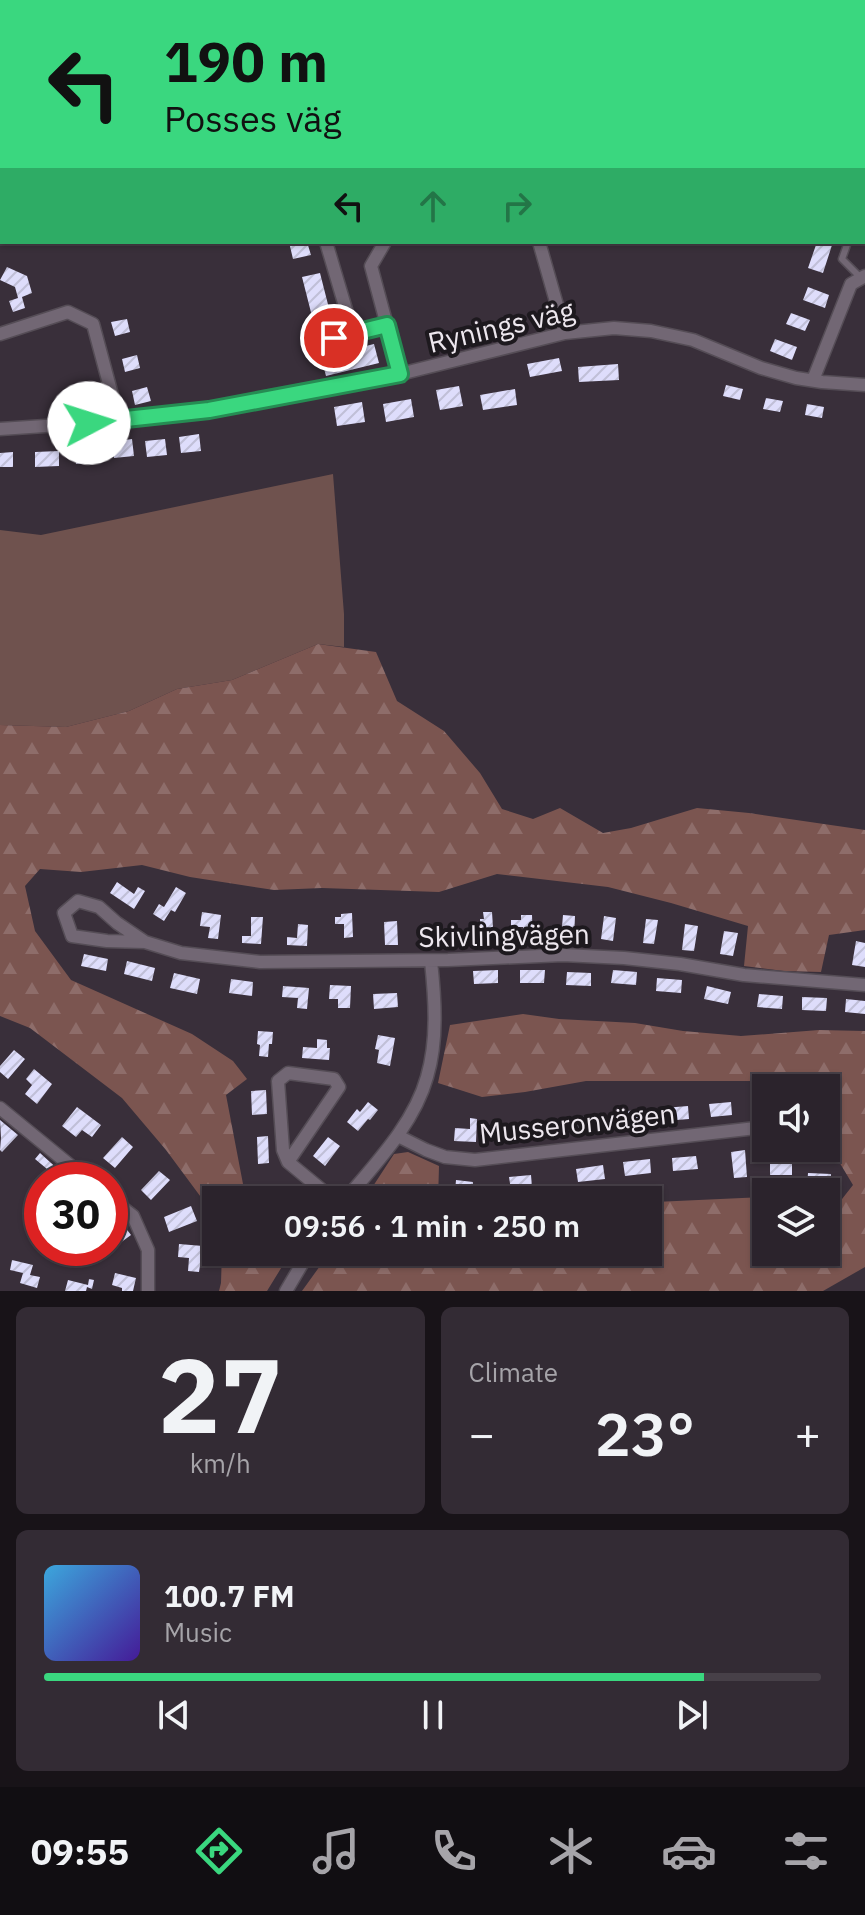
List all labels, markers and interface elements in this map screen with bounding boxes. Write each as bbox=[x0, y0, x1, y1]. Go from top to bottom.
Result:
text: 190 m bbox=[164, 25, 328, 97]
icon: left bbox=[32, 32, 136, 136]
text: Posses väg bbox=[164, 95, 342, 142]
icon: left bbox=[327, 184, 371, 228]
icon: ahead bbox=[411, 184, 455, 228]
icon: right bbox=[495, 184, 539, 228]
street label: Rynings väg bbox=[424, 291, 578, 361]
pin bbox=[300, 304, 368, 372]
icon: arrive bbox=[312, 316, 356, 360]
position arrow bbox=[47, 381, 131, 465]
street label: Skivlingvägen bbox=[418, 915, 590, 955]
map controls bbox=[752, 1074, 840, 1266]
button: sound bbox=[752, 1074, 840, 1162]
street label: Musseronvägen bbox=[477, 1094, 677, 1152]
speed limit sign: 30 bbox=[24, 1162, 128, 1266]
button: layers bbox=[752, 1178, 840, 1266]
text: 09:56 · 1 min · 250 m bbox=[284, 1206, 580, 1245]
text: 27 bbox=[158, 1326, 283, 1462]
text: Climate bbox=[469, 1355, 558, 1389]
text: 23° bbox=[595, 1394, 695, 1473]
text: − bbox=[469, 1405, 495, 1462]
text: + bbox=[795, 1405, 821, 1462]
text: km/h bbox=[190, 1446, 251, 1480]
text: 100.7 FM bbox=[164, 1576, 295, 1615]
text: Music bbox=[164, 1615, 232, 1649]
icon: previous bbox=[152, 1693, 196, 1737]
icon: pause bbox=[411, 1693, 455, 1737]
icon: next bbox=[670, 1693, 714, 1737]
icon: directions bbox=[191, 1823, 247, 1879]
icon: music bbox=[308, 1823, 364, 1879]
icon: phone bbox=[426, 1823, 482, 1879]
icon: climate bbox=[543, 1823, 599, 1879]
icon: car bbox=[661, 1823, 717, 1879]
icon: filters bbox=[778, 1823, 834, 1879]
text: 09:55 bbox=[31, 1828, 129, 1875]

